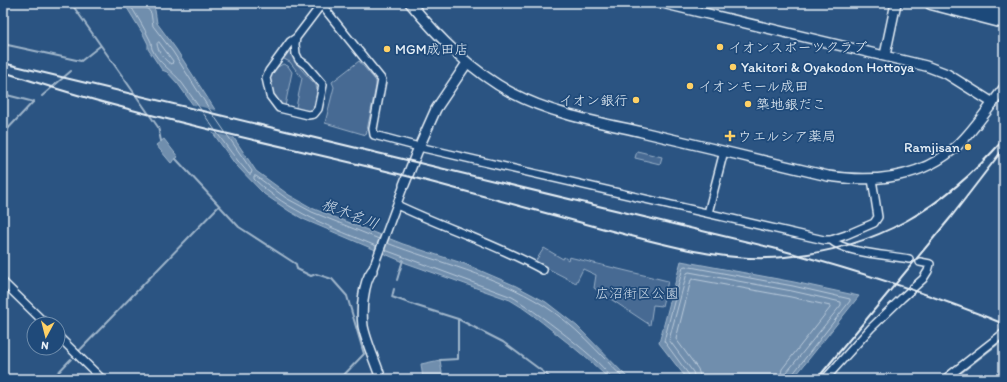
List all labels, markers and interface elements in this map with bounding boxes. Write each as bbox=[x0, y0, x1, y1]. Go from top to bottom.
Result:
place label: イオンスポーツクラブ bbox=[728, 39, 867, 56]
place label: MGM成田店 bbox=[395, 41, 469, 58]
marker: イオンスポーツクラブ bbox=[715, 42, 725, 52]
marker: MGM成田店 bbox=[382, 44, 392, 54]
place label: Yakitori & Oyakodon Hottoya bbox=[741, 59, 915, 76]
marker: Yakitori & Oyakodon Hottoya bbox=[728, 62, 738, 72]
place label: イオンモール成田 bbox=[698, 78, 809, 95]
marker: イオンモール成田 bbox=[685, 81, 695, 91]
place label: イオン銀行 bbox=[559, 92, 628, 109]
marker: イオン銀行 bbox=[631, 95, 641, 105]
place label: 築地銀だこ bbox=[756, 96, 826, 113]
marker: 築地銀だこ bbox=[743, 99, 753, 109]
place label: ウエルシア薬局 bbox=[738, 128, 836, 145]
marker: ウエルシア薬局 bbox=[725, 131, 735, 141]
place label: Ramjisan bbox=[904, 139, 960, 156]
marker: Ramjisan bbox=[963, 142, 973, 152]
water label: 根木名川 bbox=[319, 195, 381, 233]
park label: 広沼街区公園 bbox=[595, 285, 679, 302]
north arrow bbox=[26, 316, 66, 356]
text: N bbox=[40, 339, 49, 352]

